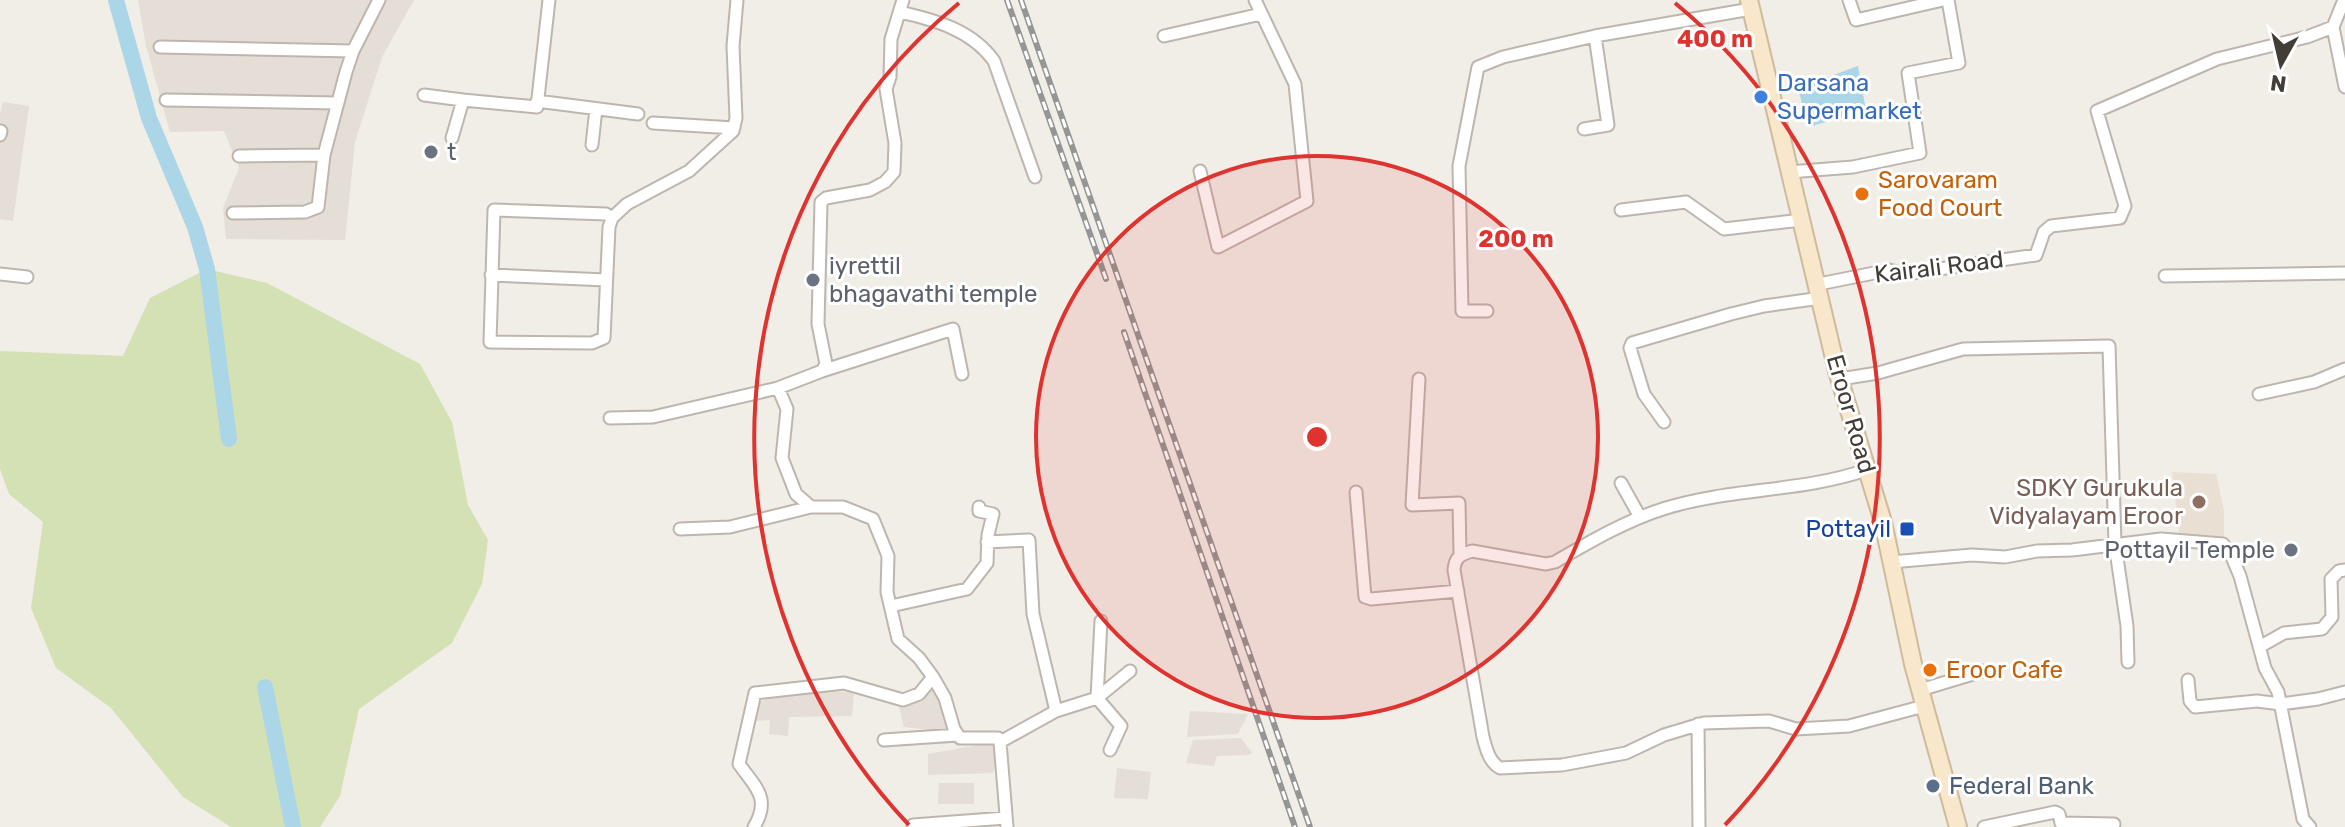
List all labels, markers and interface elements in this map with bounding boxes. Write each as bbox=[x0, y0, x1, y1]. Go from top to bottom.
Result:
north arrow bbox=[2241, 24, 2321, 104]
text: 400 m bbox=[1677, 25, 1753, 53]
place label: Darsana Supermarket bbox=[1777, 69, 1922, 125]
text: N bbox=[2269, 69, 2288, 98]
marker: Darsana Supermarket bbox=[1752, 88, 1770, 106]
place label: t bbox=[447, 138, 456, 166]
marker: t bbox=[422, 143, 440, 161]
place label: Sarovaram Food Court bbox=[1878, 166, 2002, 222]
marker: Sarovaram Food Court bbox=[1853, 185, 1871, 203]
text: 200 m bbox=[1478, 225, 1554, 253]
street label: Kairali Road bbox=[1873, 245, 2005, 289]
place label: iyrettil bhagavathi temple bbox=[829, 252, 1037, 308]
marker: iyrettil bhagavathi temple bbox=[804, 271, 822, 289]
street label: Eroor Road bbox=[1821, 351, 1881, 477]
centre of rings bbox=[1303, 423, 1331, 451]
place label: SDKY Gurukula Vidyalayam Eroor bbox=[1989, 474, 2183, 530]
marker: SDKY Gurukula Vidyalayam Eroor bbox=[2190, 493, 2208, 511]
place label: Pottayil bbox=[1805, 515, 1891, 543]
marker: Pottayil bbox=[1898, 520, 1916, 538]
place label: Pottayil Temple bbox=[2104, 536, 2275, 564]
marker: Pottayil Temple bbox=[2282, 541, 2300, 559]
place label: Eroor Cafe bbox=[1946, 656, 2063, 684]
marker: Eroor Cafe bbox=[1921, 661, 1939, 679]
place label: Federal Bank bbox=[1949, 772, 2095, 800]
marker: Federal Bank bbox=[1924, 777, 1942, 795]

